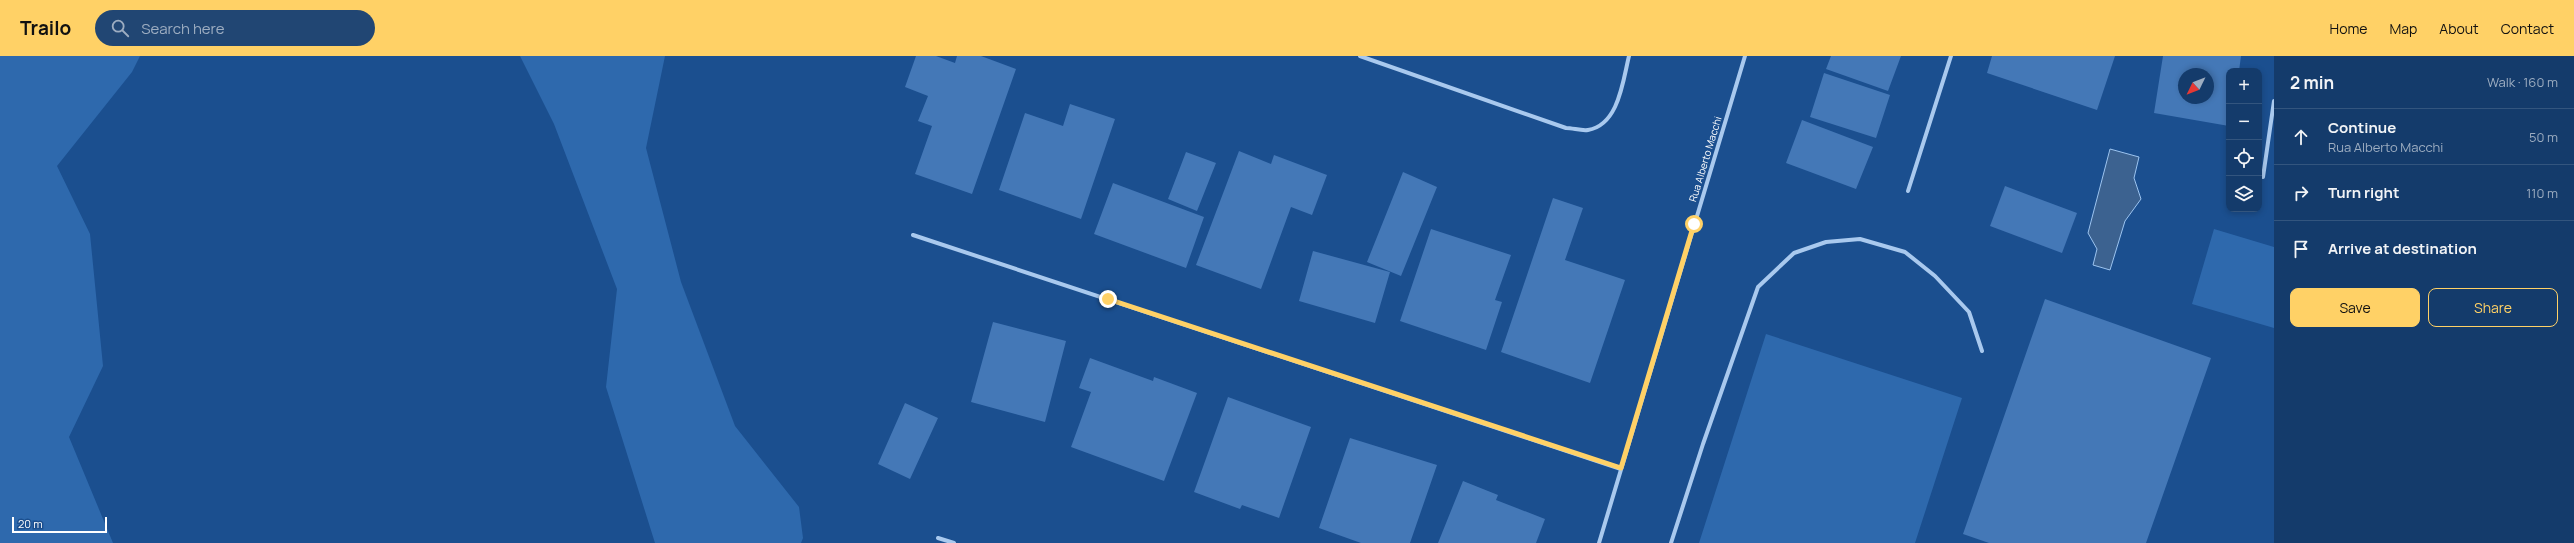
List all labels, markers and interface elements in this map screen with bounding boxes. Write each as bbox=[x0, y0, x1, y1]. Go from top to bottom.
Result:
search box bbox=[95, 10, 375, 46]
text: Trailo bbox=[20, 15, 71, 41]
icon: search bbox=[109, 17, 131, 39]
text: Search here bbox=[141, 18, 225, 39]
text: Home bbox=[2330, 19, 2367, 38]
text: Map bbox=[2389, 19, 2417, 38]
text: About bbox=[2439, 19, 2479, 38]
text: Contact bbox=[2501, 19, 2554, 38]
north arrow bbox=[2178, 68, 2214, 104]
map controls bbox=[2226, 68, 2262, 212]
button: + bbox=[2226, 68, 2262, 104]
text: 2 min bbox=[2290, 71, 2334, 94]
text: Walk · 160 m bbox=[2487, 73, 2558, 91]
button: − bbox=[2226, 104, 2262, 140]
street label: Rua Alberto Macchi bbox=[1685, 115, 1725, 203]
text: Continue bbox=[2328, 117, 2396, 138]
icon: ahead bbox=[2290, 126, 2312, 148]
text: 50 m bbox=[2529, 128, 2558, 146]
text: Rua Alberto Macchi bbox=[2328, 138, 2443, 156]
button: locate bbox=[2226, 140, 2262, 176]
button: layers bbox=[2226, 176, 2262, 212]
icon: right bbox=[2290, 182, 2312, 204]
text: Turn right bbox=[2328, 182, 2399, 203]
text: 110 m bbox=[2526, 184, 2558, 202]
route start bbox=[1685, 215, 1703, 233]
icon: arrive bbox=[2290, 238, 2312, 260]
text: Arrive at destination bbox=[2328, 238, 2477, 259]
button: Save bbox=[2290, 288, 2420, 327]
button: Share bbox=[2428, 288, 2558, 327]
route end bbox=[1099, 290, 1117, 308]
scale bar bbox=[12, 515, 107, 534]
text: 20 m bbox=[18, 516, 43, 531]

